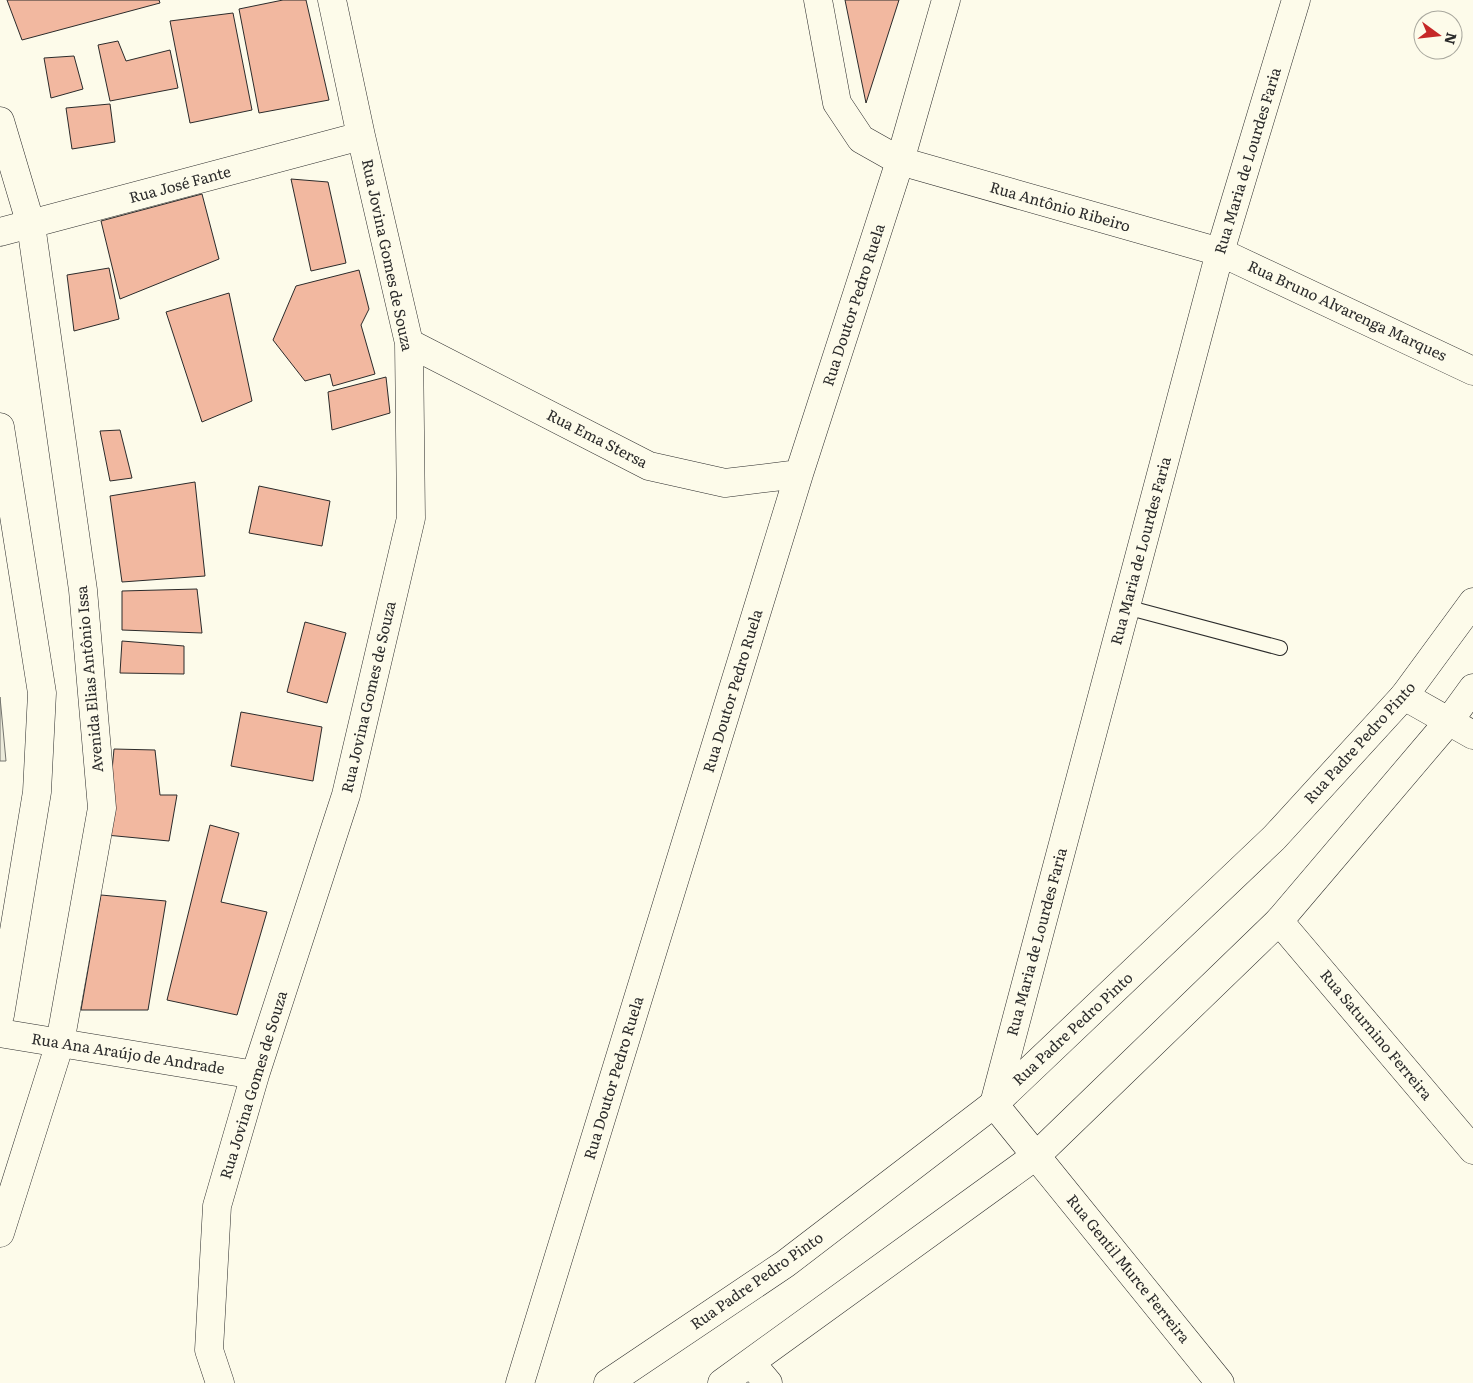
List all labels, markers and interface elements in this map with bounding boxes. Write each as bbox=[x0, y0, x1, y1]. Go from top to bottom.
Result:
north arrow bbox=[1413, 10, 1463, 60]
text: N bbox=[1440, 30, 1463, 47]
street label: Rua Maria de Lourdes Faria bbox=[1207, 63, 1286, 257]
street label: Rua Jovina Gomes de Souza bbox=[357, 156, 420, 354]
street label: Rua José Fante bbox=[126, 159, 233, 208]
street label: Rua Antônio Ribeiro bbox=[987, 174, 1134, 237]
street label: Rua Doutor Pedro Ruela bbox=[815, 219, 890, 389]
street label: Rua Bruno Alvarenga Marques bbox=[1244, 253, 1451, 366]
street label: Rua Ema Stersa bbox=[543, 402, 653, 473]
street label: Rua Maria de Lourdes Faria bbox=[1103, 453, 1176, 647]
street label: Avenida Elias Antônio Issa bbox=[69, 584, 108, 774]
street label: Rua Jovina Gomes de Souza bbox=[334, 598, 401, 795]
street label: Rua Doutor Pedro Ruela bbox=[696, 605, 768, 775]
street label: Rua Padre Pedro Pinto bbox=[1298, 676, 1420, 808]
street label: Rua Maria de Lourdes Faria bbox=[999, 844, 1072, 1038]
street label: Rua Saturnino Ferreira bbox=[1315, 964, 1439, 1105]
street label: Rua Padre Pedro Pinto bbox=[1007, 966, 1138, 1090]
street label: Rua Jovina Gomes de Souza bbox=[213, 987, 292, 1182]
street label: Rua Doutor Pedro Ruela bbox=[577, 992, 649, 1162]
street label: Rua Ana Araújo de Andrade bbox=[30, 1026, 227, 1079]
street label: Rua Gentil Murce Ferreira bbox=[1062, 1189, 1197, 1348]
street label: Rua Padre Pedro Pinto bbox=[685, 1225, 827, 1334]

